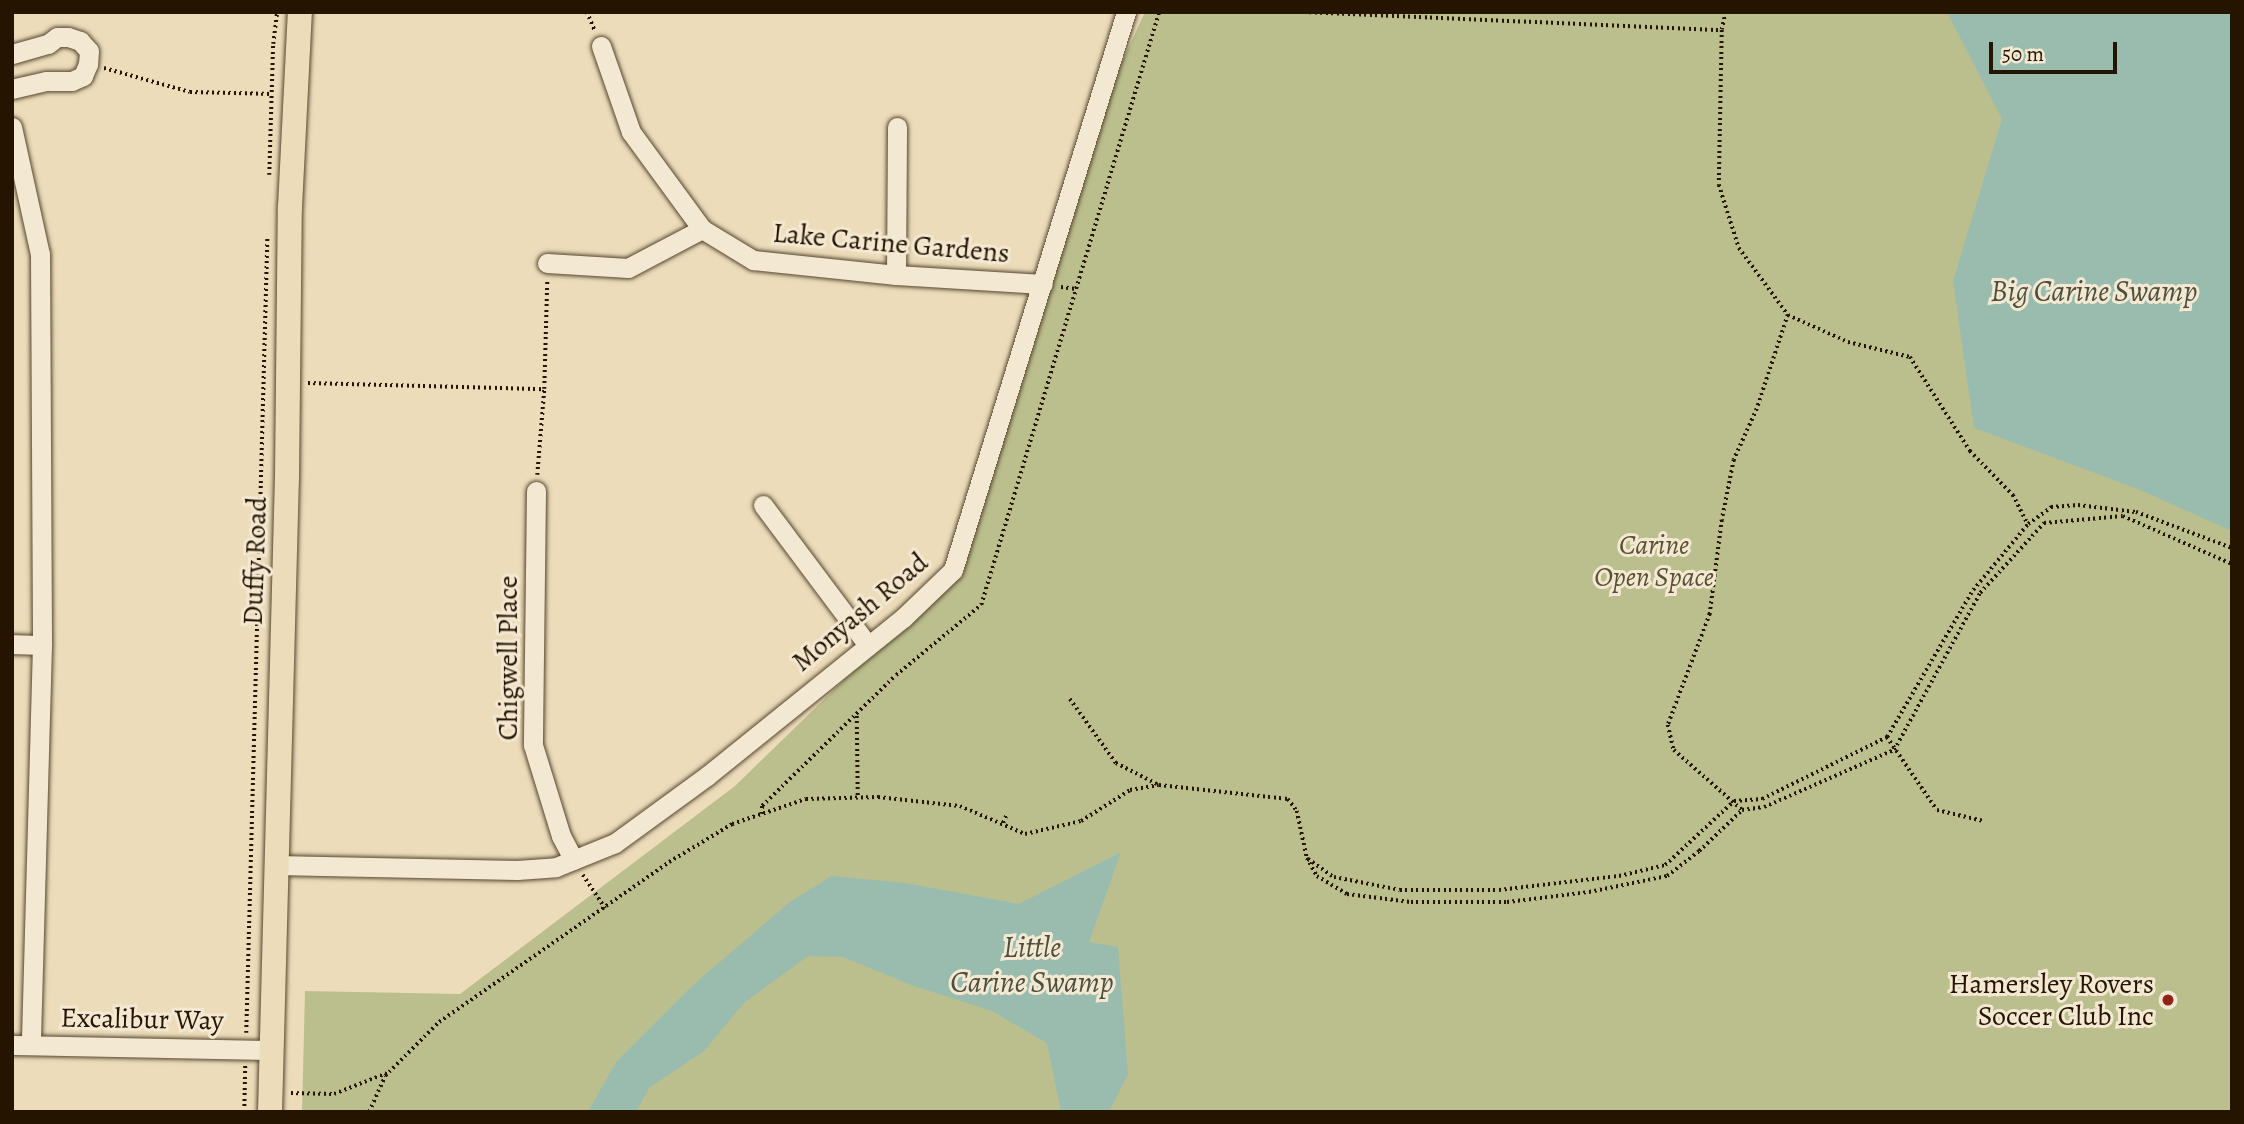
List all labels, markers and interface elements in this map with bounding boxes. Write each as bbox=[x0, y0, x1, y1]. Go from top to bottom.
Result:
scale bar bbox=[1992, 28, 2120, 72]
text: 50 m bbox=[2002, 40, 2044, 68]
street label: Lake Carine Gardens bbox=[771, 216, 1011, 270]
water label: Big Carine Swamp bbox=[1991, 273, 2197, 309]
street label: Duffy Road bbox=[236, 496, 274, 626]
park label: Carine Open Space bbox=[1594, 528, 1714, 594]
street label: Monyash Road bbox=[785, 545, 935, 679]
street label: Chigwell Place bbox=[491, 576, 525, 740]
water label: Little Carine Swamp bbox=[950, 929, 1114, 1000]
place label: Hamersley Rovers Soccer Club Inc bbox=[1949, 967, 2154, 1033]
marker: Hamersley Rovers Soccer Club Inc bbox=[2160, 992, 2176, 1008]
street label: Excalibur Way bbox=[60, 1001, 224, 1037]

